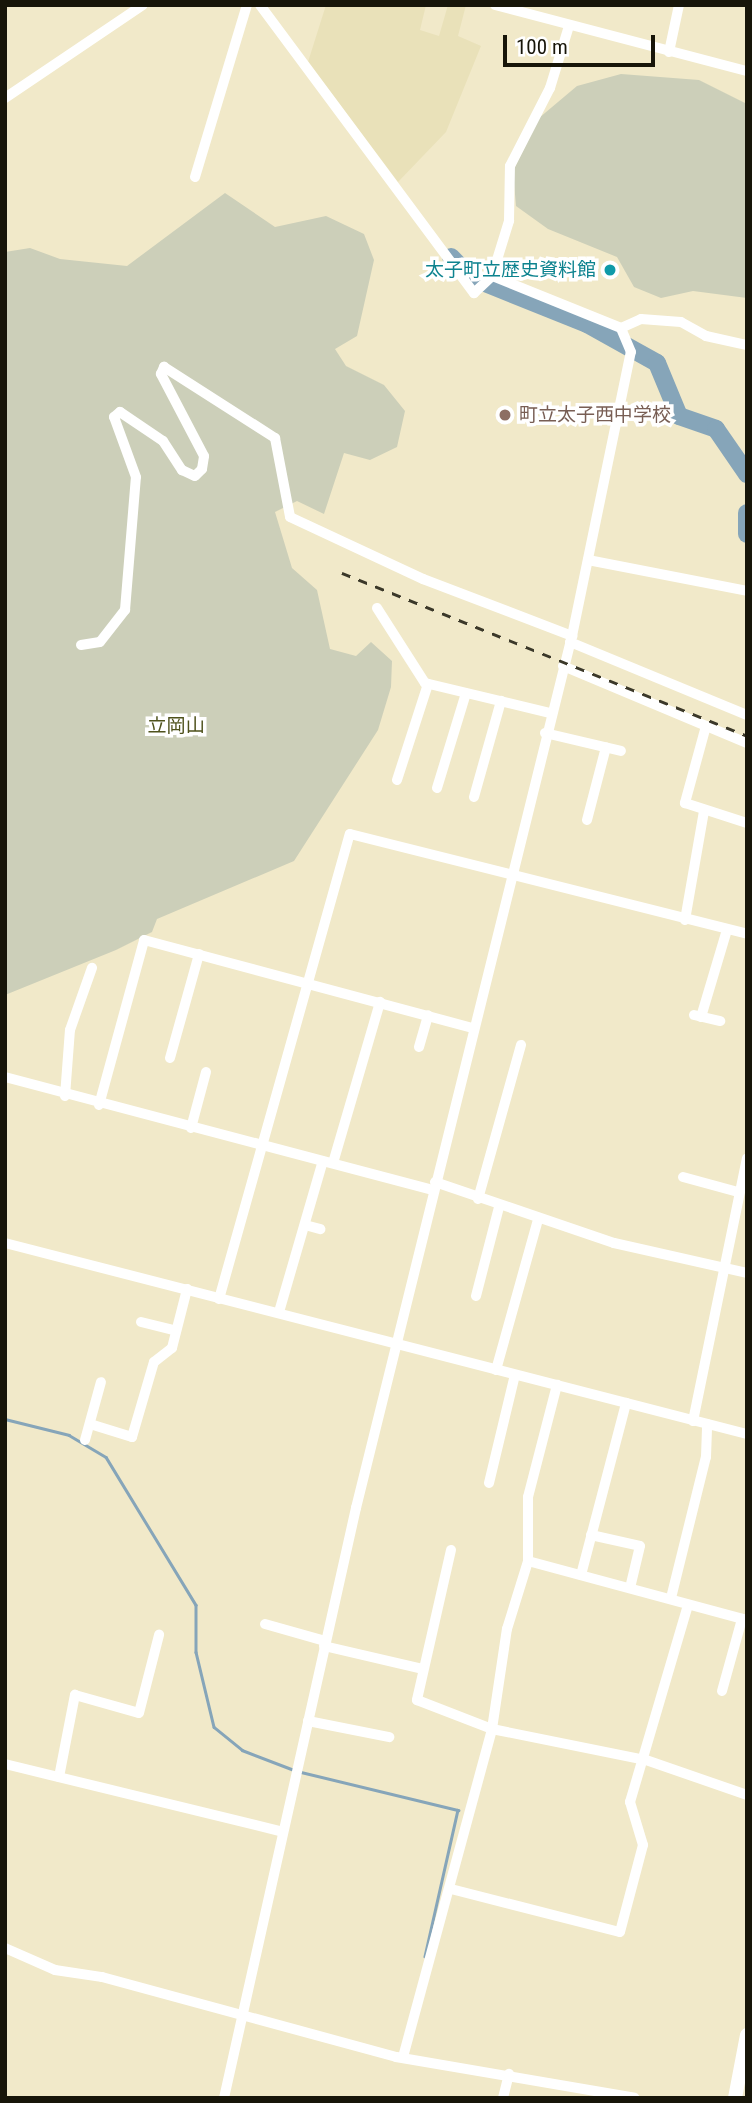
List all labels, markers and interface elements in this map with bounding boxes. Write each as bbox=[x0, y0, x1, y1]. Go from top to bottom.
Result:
scale bar bbox=[507, 21, 659, 65]
text: 100 m bbox=[516, 35, 568, 59]
place label: 太子町立歴史資料館 bbox=[425, 259, 596, 281]
marker: 太子町立歴史資料館 bbox=[602, 262, 618, 278]
place label: 町立太子西中学校 bbox=[519, 404, 671, 426]
marker: 町立太子西中学校 bbox=[497, 407, 513, 423]
park label: 立岡山 bbox=[148, 715, 204, 737]

